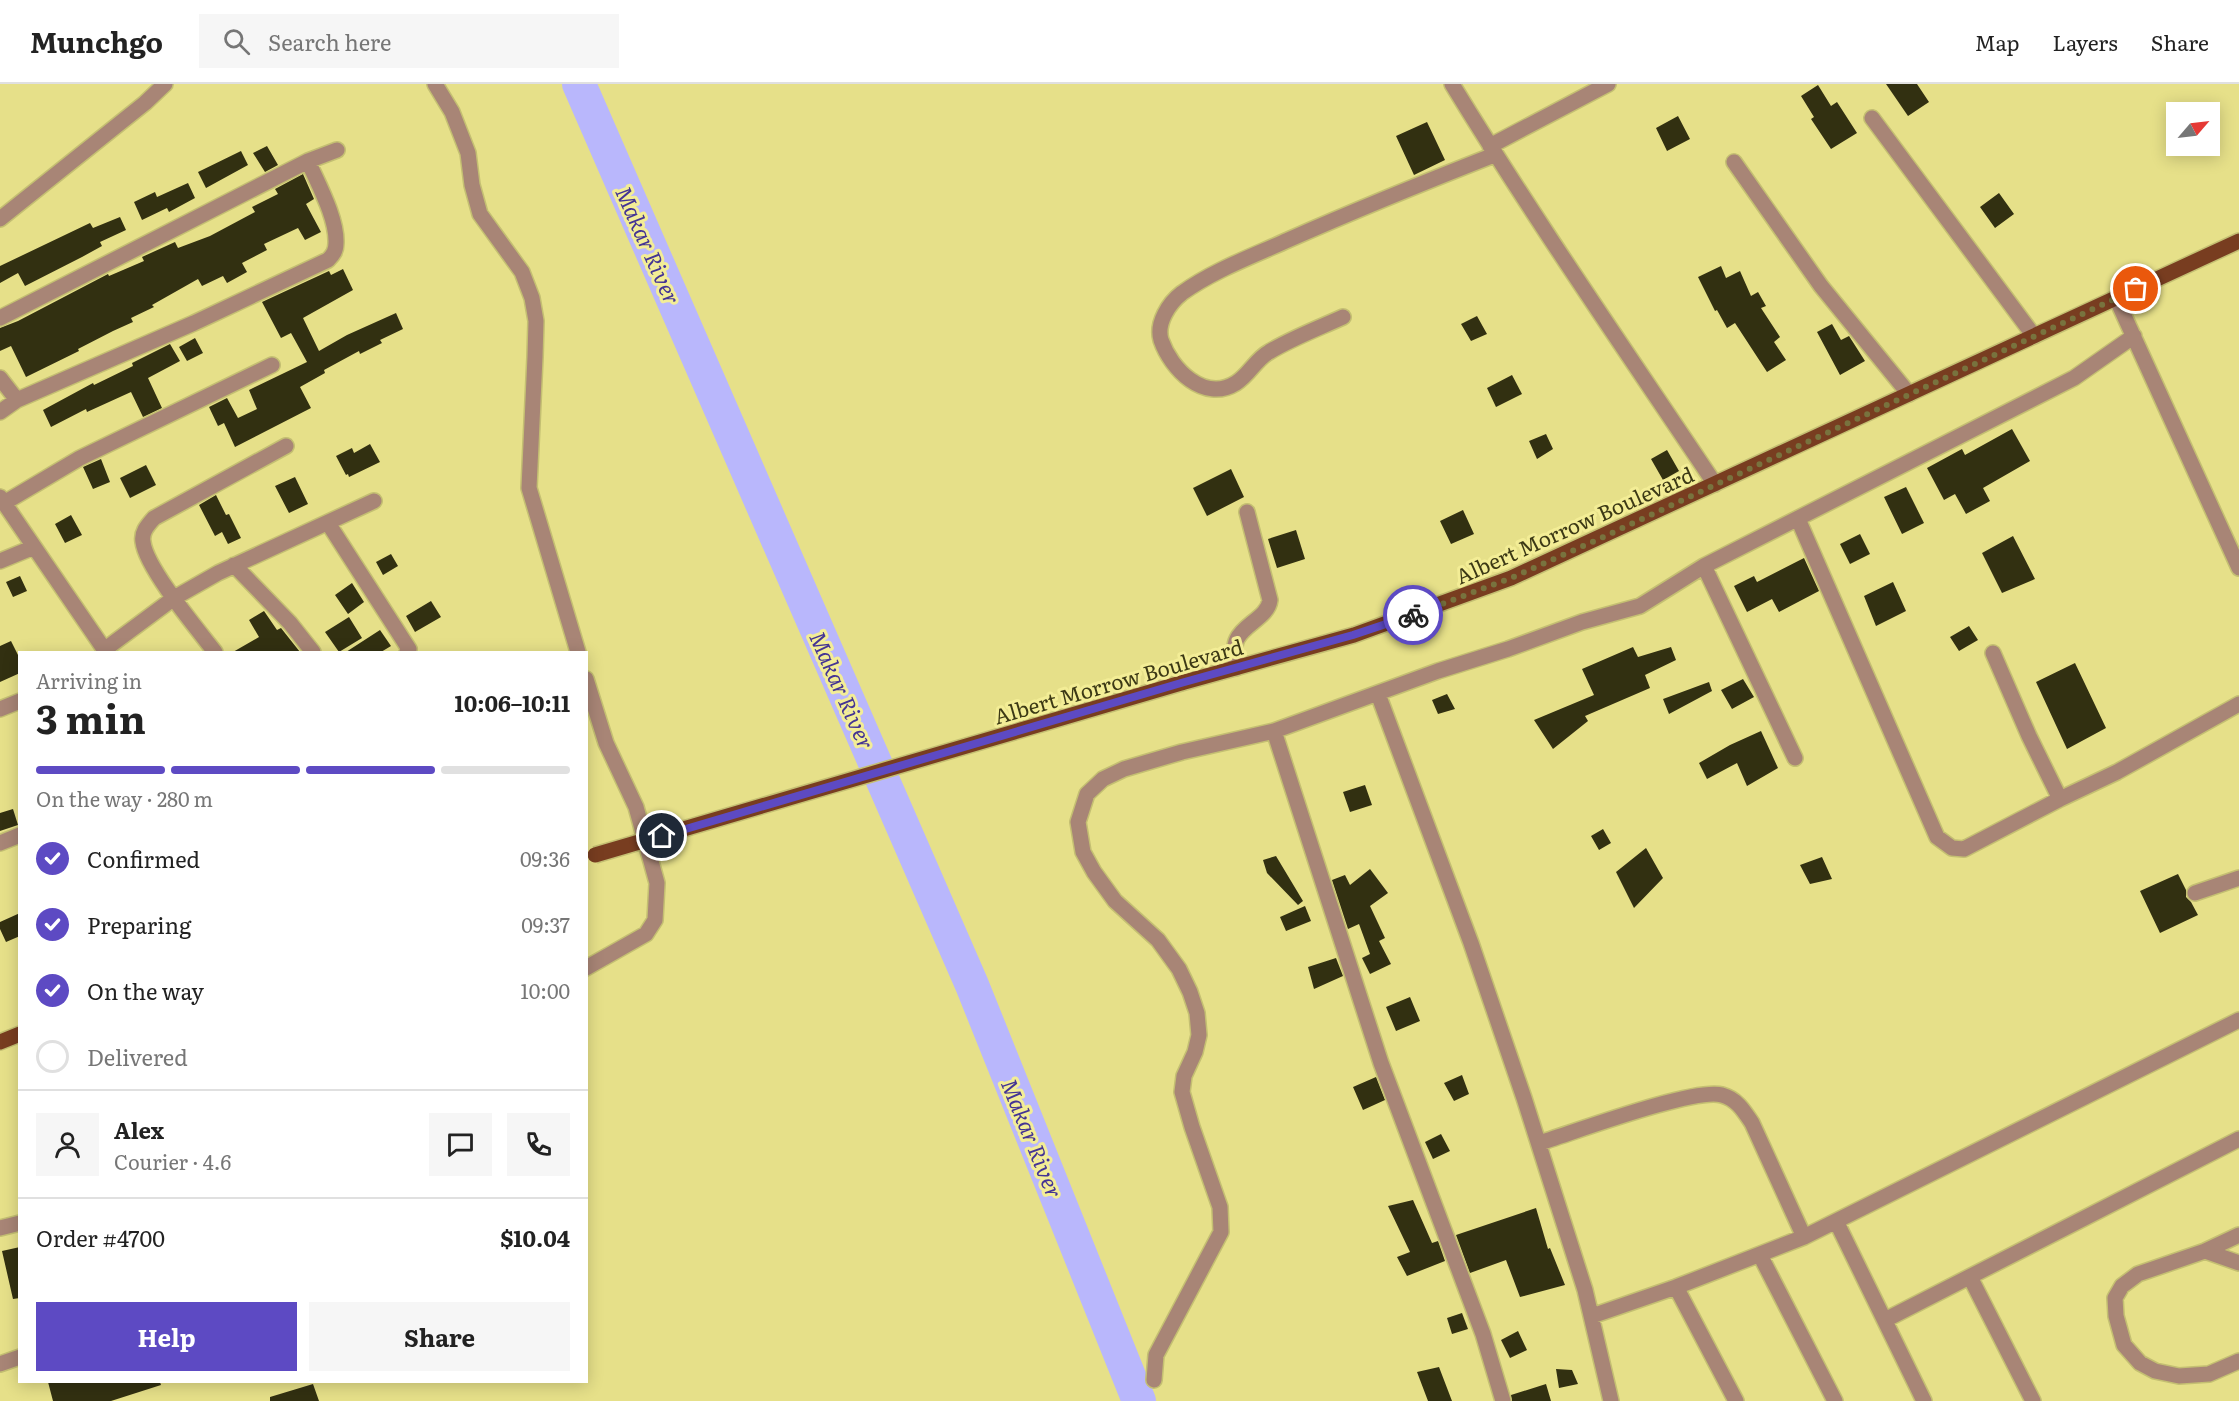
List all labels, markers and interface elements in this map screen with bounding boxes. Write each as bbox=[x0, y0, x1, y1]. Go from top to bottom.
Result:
search box bbox=[199, 14, 619, 68]
text: Munchgo bbox=[30, 20, 163, 62]
icon: search bbox=[220, 25, 253, 58]
text: Search here bbox=[268, 25, 391, 58]
text: Map bbox=[1975, 26, 2020, 57]
text: Layers bbox=[2053, 26, 2118, 57]
text: Share bbox=[2151, 26, 2209, 57]
north arrow bbox=[2166, 102, 2220, 156]
map controls bbox=[2166, 102, 2220, 156]
water label: Makar River bbox=[608, 181, 690, 309]
pin bbox=[2110, 263, 2161, 314]
icon: bag bbox=[2119, 272, 2152, 305]
street label: Albert Morrow Boulevard bbox=[1450, 457, 1698, 591]
courier bbox=[1383, 585, 1443, 645]
icon: bike bbox=[1397, 599, 1430, 632]
water label: Makar River bbox=[802, 626, 884, 754]
street label: Albert Morrow Boulevard bbox=[990, 630, 1246, 730]
text: Arriving in bbox=[36, 665, 142, 695]
text: 10:06–10:11 bbox=[455, 686, 570, 719]
text: 3 min bbox=[36, 688, 146, 746]
text: On the way · 280 m bbox=[36, 783, 213, 813]
pin bbox=[636, 810, 687, 861]
icon: home bbox=[645, 819, 678, 852]
icon: check bbox=[36, 842, 69, 875]
text: Confirmed bbox=[87, 842, 200, 875]
text: 09:36 bbox=[520, 843, 570, 873]
icon: check bbox=[36, 908, 69, 941]
text: Preparing bbox=[87, 908, 191, 941]
text: 09:37 bbox=[521, 909, 570, 939]
icon: check bbox=[36, 974, 69, 1007]
text: On the way bbox=[87, 974, 204, 1007]
text: 10:00 bbox=[521, 975, 570, 1005]
text: Delivered bbox=[87, 1040, 188, 1073]
water label: Makar River bbox=[994, 1073, 1072, 1203]
button: person bbox=[36, 1113, 99, 1176]
text: Alex bbox=[114, 1113, 164, 1146]
button: chat bbox=[429, 1113, 492, 1176]
button: phone bbox=[507, 1113, 570, 1176]
text: Courier · 4.6 bbox=[114, 1146, 231, 1176]
text: Order #4700 bbox=[36, 1221, 165, 1254]
text: $10.04 bbox=[500, 1221, 570, 1254]
button: Help bbox=[36, 1302, 297, 1371]
button: Share bbox=[309, 1302, 570, 1371]

